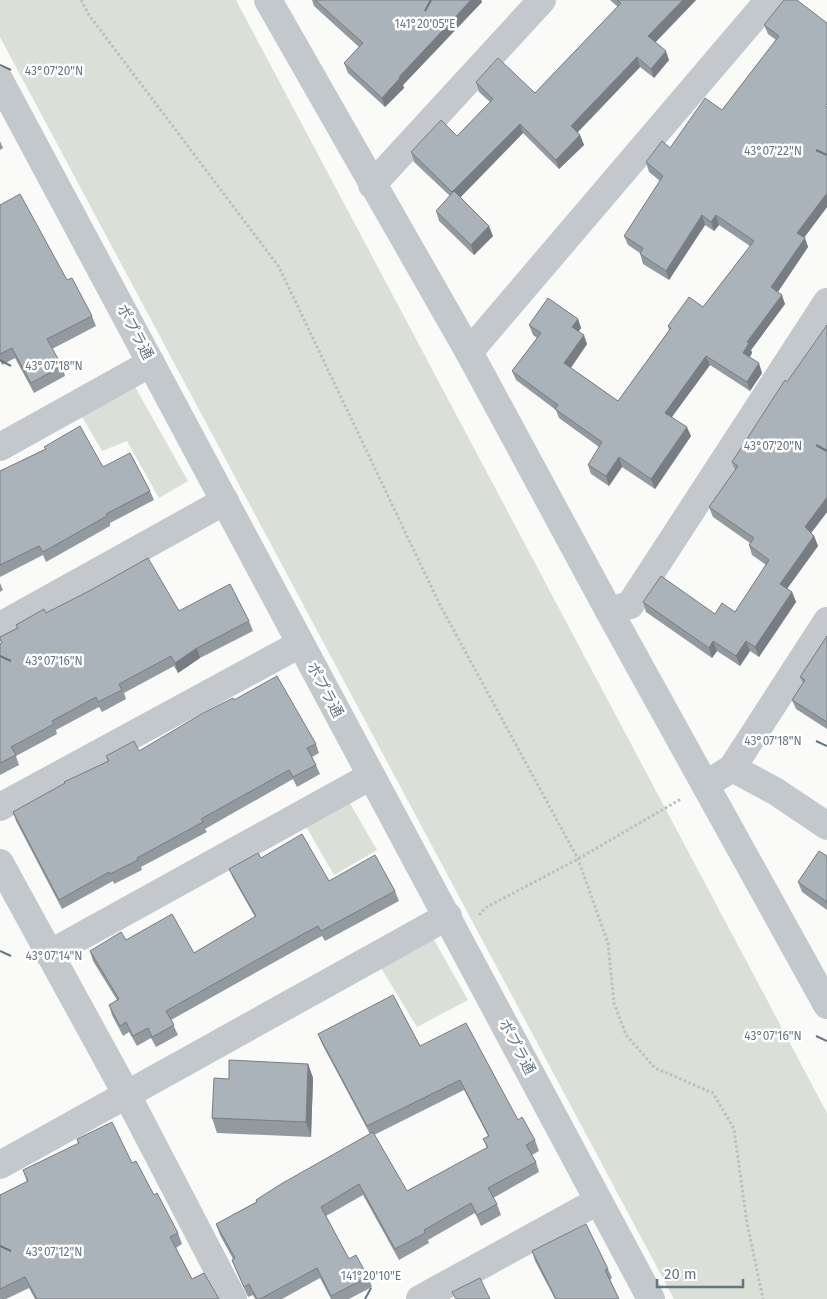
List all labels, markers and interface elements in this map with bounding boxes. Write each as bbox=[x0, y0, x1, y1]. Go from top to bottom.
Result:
text: 141°20'05"E bbox=[395, 17, 455, 31]
text: 43°07'20"N bbox=[25, 64, 83, 78]
text: 43°07'22"N bbox=[744, 144, 802, 158]
street label: ポプラ通 bbox=[113, 301, 157, 363]
text: 43°07'18"N bbox=[25, 359, 83, 373]
text: 43°07'20"N bbox=[744, 439, 802, 453]
text: 43°07'16"N bbox=[25, 654, 83, 668]
street label: ポプラ通 bbox=[303, 659, 347, 721]
text: 43°07'18"N bbox=[744, 734, 802, 748]
text: 43°07'14"N bbox=[26, 949, 82, 963]
street label: ポプラ通 bbox=[495, 1016, 539, 1078]
text: 43°07'16"N bbox=[744, 1029, 802, 1043]
text: 43°07'12"N bbox=[25, 1245, 83, 1259]
scale bar bbox=[657, 1256, 743, 1288]
text: 20 m bbox=[664, 1265, 697, 1283]
text: 141°20'10"E bbox=[341, 1269, 401, 1283]

